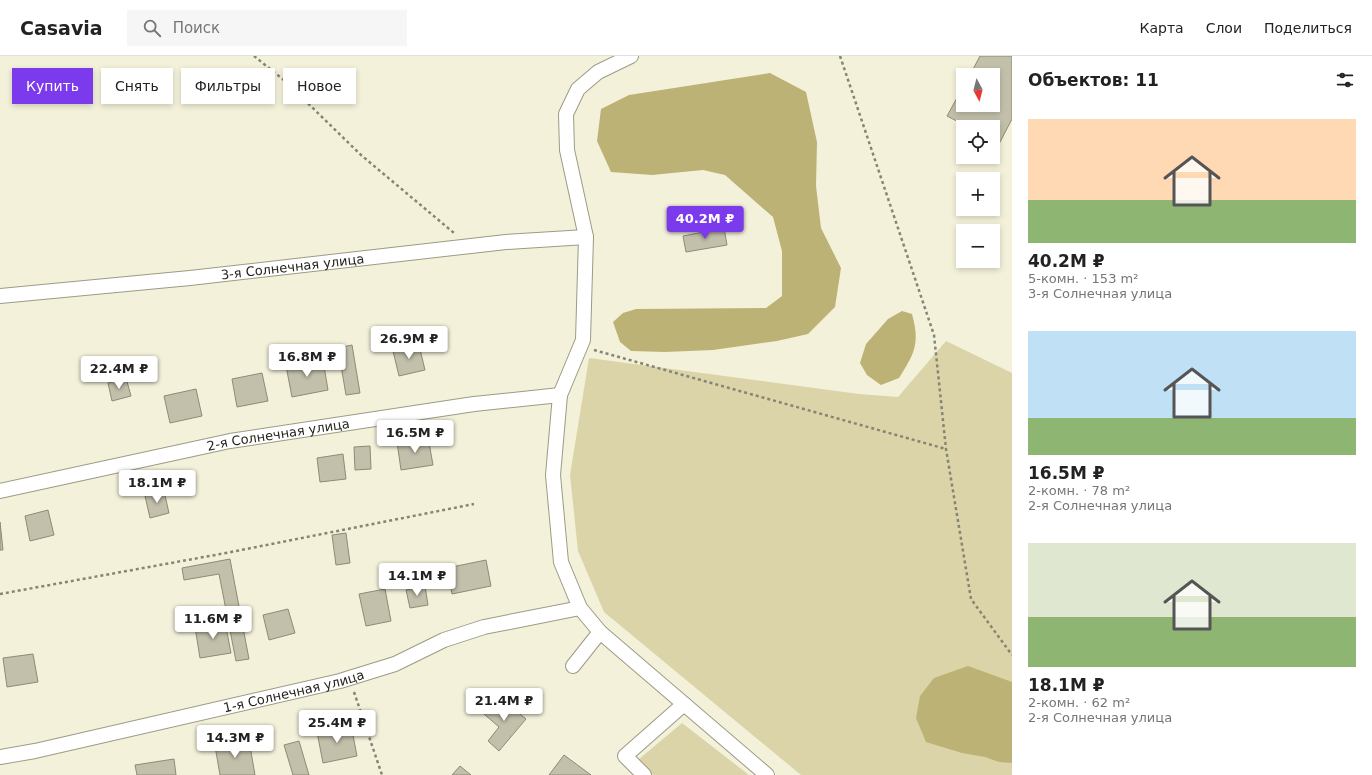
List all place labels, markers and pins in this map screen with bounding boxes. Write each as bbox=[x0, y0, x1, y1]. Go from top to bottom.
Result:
pin: 40.2M ₽ bbox=[668, 206, 742, 240]
pin: 26.9M ₽ bbox=[372, 326, 446, 360]
pin: 16.8M ₽ bbox=[270, 344, 344, 378]
pin: 22.4M ₽ bbox=[82, 356, 156, 390]
pin: 16.5M ₽ bbox=[378, 420, 452, 454]
pin: 18.1M ₽ bbox=[120, 470, 194, 504]
pin: 14.1M ₽ bbox=[380, 563, 454, 597]
pin: 11.6M ₽ bbox=[176, 606, 250, 640]
pin: 21.4M ₽ bbox=[467, 688, 541, 722]
pin: 25.4M ₽ bbox=[300, 710, 374, 744]
pin: 14.3M ₽ bbox=[198, 725, 272, 759]

